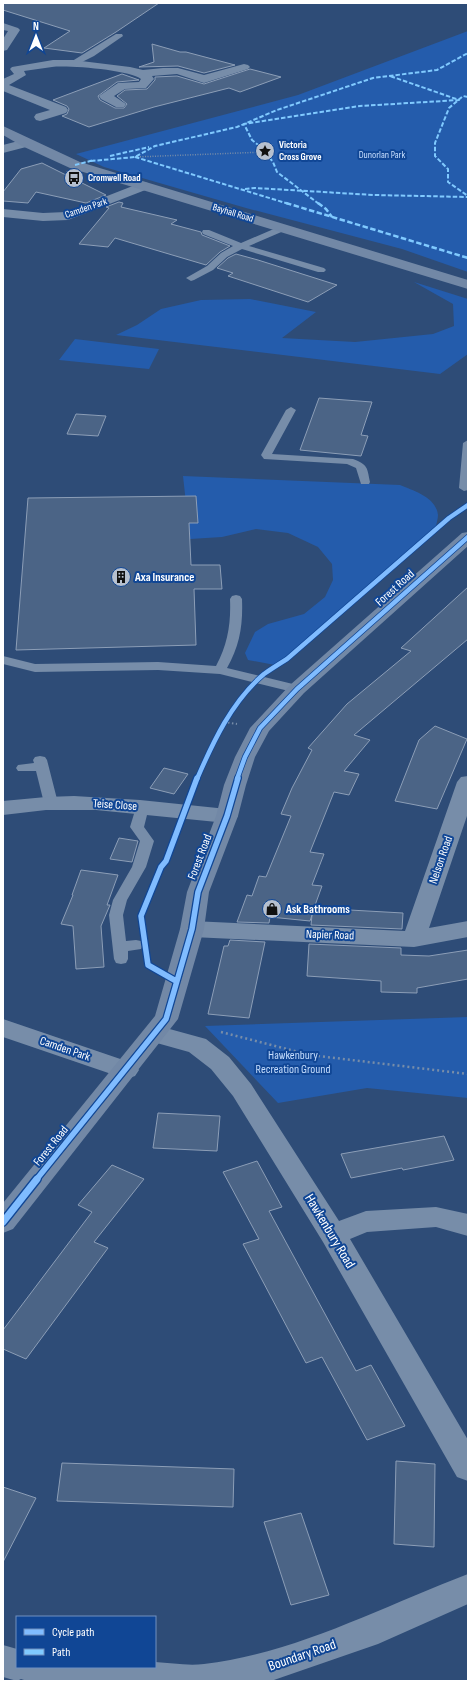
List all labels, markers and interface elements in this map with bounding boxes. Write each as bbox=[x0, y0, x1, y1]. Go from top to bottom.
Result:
north arrow bbox=[16, 16, 56, 56]
text: N bbox=[33, 20, 39, 33]
place label: Victoria Cross Grove bbox=[279, 139, 321, 163]
place icon: Victoria Cross Grove bbox=[254, 140, 276, 162]
park label: Dunorlan Park bbox=[359, 149, 405, 161]
bus stop icon: Cromwell Road bbox=[63, 167, 85, 189]
place label: Cromwell Road bbox=[88, 172, 141, 184]
street label: Camden Park bbox=[63, 195, 109, 221]
street label: Bayhall Road bbox=[211, 201, 255, 225]
building icon: Axa Insurance bbox=[110, 566, 132, 588]
street label: Forest Road bbox=[372, 567, 418, 609]
place label: Axa Insurance bbox=[134, 570, 194, 585]
street label: Teise Close bbox=[92, 796, 138, 814]
street label: Forest Road bbox=[185, 832, 215, 882]
street label: Nelson Road bbox=[426, 834, 456, 886]
shop icon: Ask Bathrooms bbox=[261, 898, 283, 920]
place label: Ask Bathrooms bbox=[285, 902, 350, 917]
street label: Napier Road bbox=[306, 927, 354, 943]
street label: Camden Park bbox=[38, 1033, 93, 1065]
park label: Hawkenbury Recreation Ground bbox=[256, 1048, 330, 1077]
street label: Forest Road bbox=[30, 1123, 72, 1169]
street label: Hawkenbury Road bbox=[301, 1191, 359, 1271]
legend bbox=[16, 1616, 156, 1668]
text: Cycle path bbox=[52, 1625, 94, 1640]
street label: Boundary Road bbox=[266, 1635, 338, 1674]
text: Path bbox=[52, 1645, 70, 1660]

